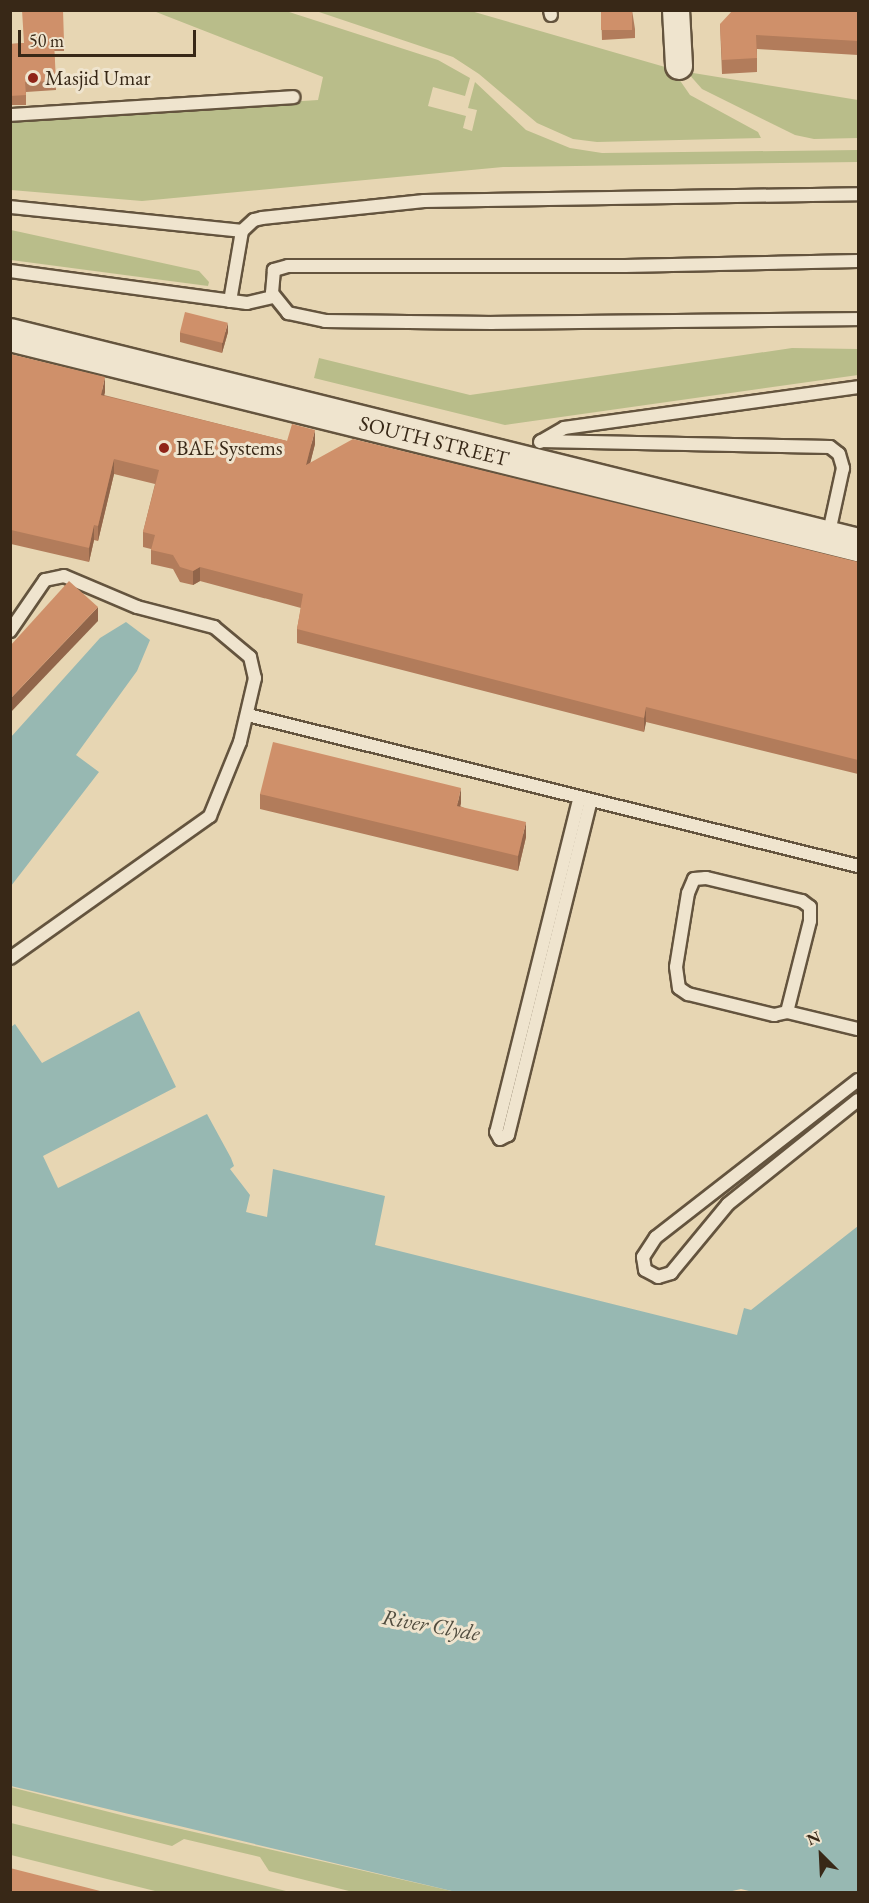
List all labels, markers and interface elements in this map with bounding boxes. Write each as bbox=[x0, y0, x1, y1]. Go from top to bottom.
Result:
scale bar bbox=[21, 18, 200, 56]
text: 50 m bbox=[29, 29, 64, 52]
place label: Masjid Umar bbox=[45, 65, 151, 91]
marker: Masjid Umar bbox=[26, 71, 40, 85]
street label: SOUTH STREET bbox=[357, 410, 511, 472]
place label: BAE Systems bbox=[176, 435, 283, 461]
marker: BAE Systems bbox=[157, 441, 171, 455]
water label: River Clyde bbox=[380, 1603, 482, 1647]
north arrow bbox=[791, 1825, 851, 1885]
text: N bbox=[803, 1826, 824, 1850]

